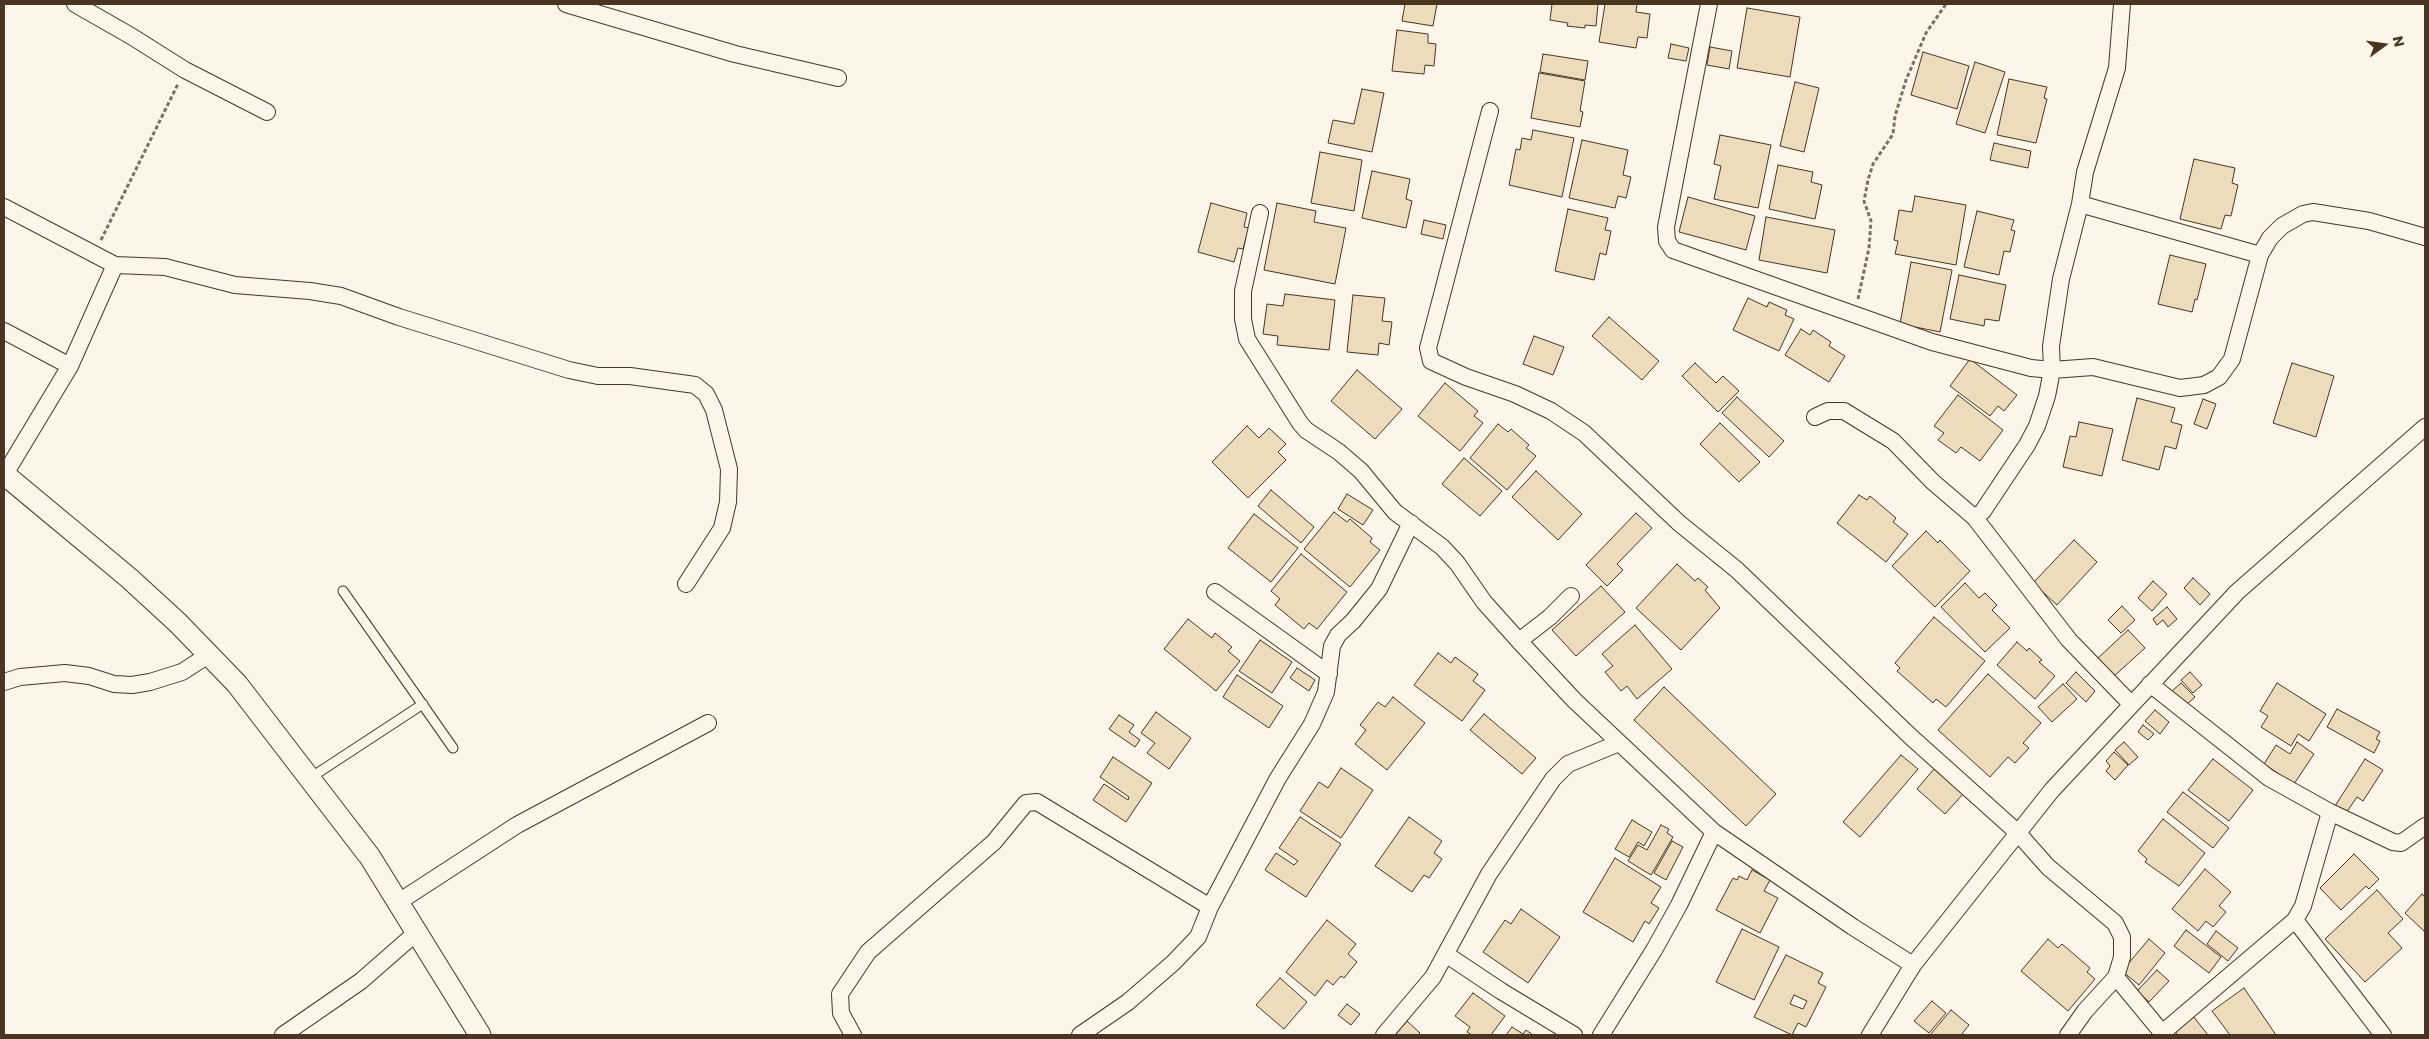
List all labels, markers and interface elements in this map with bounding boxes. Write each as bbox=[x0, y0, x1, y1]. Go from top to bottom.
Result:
north arrow bbox=[2359, 20, 2409, 70]
text: N bbox=[2388, 34, 2410, 49]

